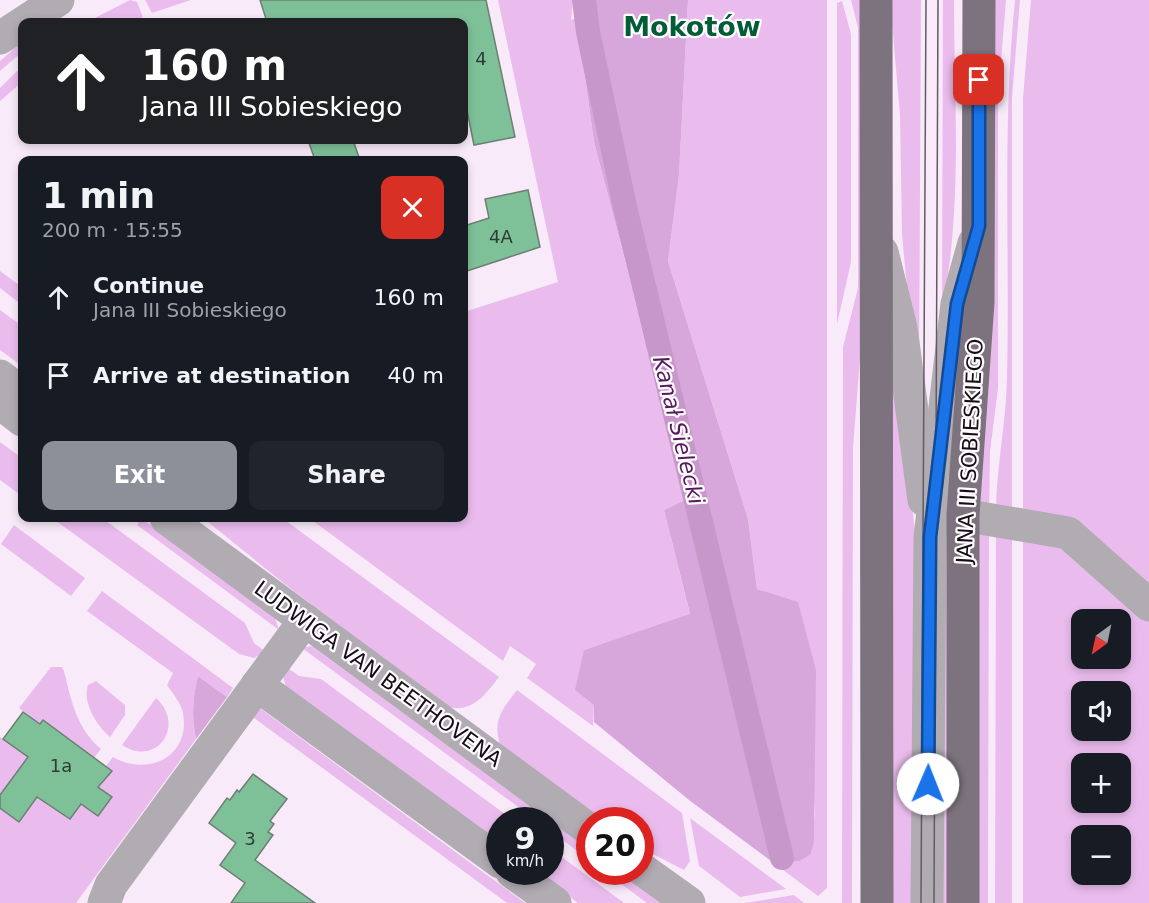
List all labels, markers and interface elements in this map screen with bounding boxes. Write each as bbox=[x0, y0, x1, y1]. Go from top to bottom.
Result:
district label: Mokotów bbox=[623, 11, 761, 42]
text: 160 m bbox=[141, 41, 287, 90]
icon: ahead bbox=[42, 42, 120, 120]
house number: 4 bbox=[475, 48, 487, 69]
pin bbox=[953, 54, 1004, 105]
icon: arrive bbox=[962, 63, 995, 96]
text: Jana III Sobieskiego bbox=[141, 91, 403, 122]
text: 1 min bbox=[42, 175, 155, 216]
button: close bbox=[381, 176, 444, 239]
text: 200 m · 15:55 bbox=[42, 218, 183, 242]
house number: 4A bbox=[489, 226, 514, 247]
text: Continue bbox=[93, 273, 204, 298]
icon: ahead bbox=[42, 281, 75, 314]
text: 160 m bbox=[374, 285, 444, 310]
text: Jana III Sobieskiego bbox=[93, 298, 287, 322]
street label: JANA III SOBIESKIEGO bbox=[952, 338, 988, 566]
water label: Kanał Sielecki bbox=[648, 353, 709, 507]
icon: arrive bbox=[42, 359, 75, 392]
text: Arrive at destination bbox=[93, 363, 350, 388]
text: 40 m bbox=[388, 363, 444, 388]
button: Exit bbox=[42, 441, 237, 510]
button: Share bbox=[249, 441, 444, 510]
street label: LUDWIGA VAN BEETHOVENA bbox=[250, 576, 507, 772]
north arrow bbox=[1071, 609, 1131, 669]
map controls bbox=[1071, 609, 1131, 885]
button: sound bbox=[1071, 681, 1131, 741]
position arrow bbox=[896, 752, 960, 816]
button: + bbox=[1071, 753, 1131, 813]
house number: 1a bbox=[50, 755, 72, 776]
speed limit sign: 20 bbox=[576, 807, 654, 885]
text: 9 bbox=[515, 821, 535, 856]
button: − bbox=[1071, 825, 1131, 885]
house number: 3 bbox=[244, 828, 256, 849]
text: km/h bbox=[506, 852, 544, 870]

